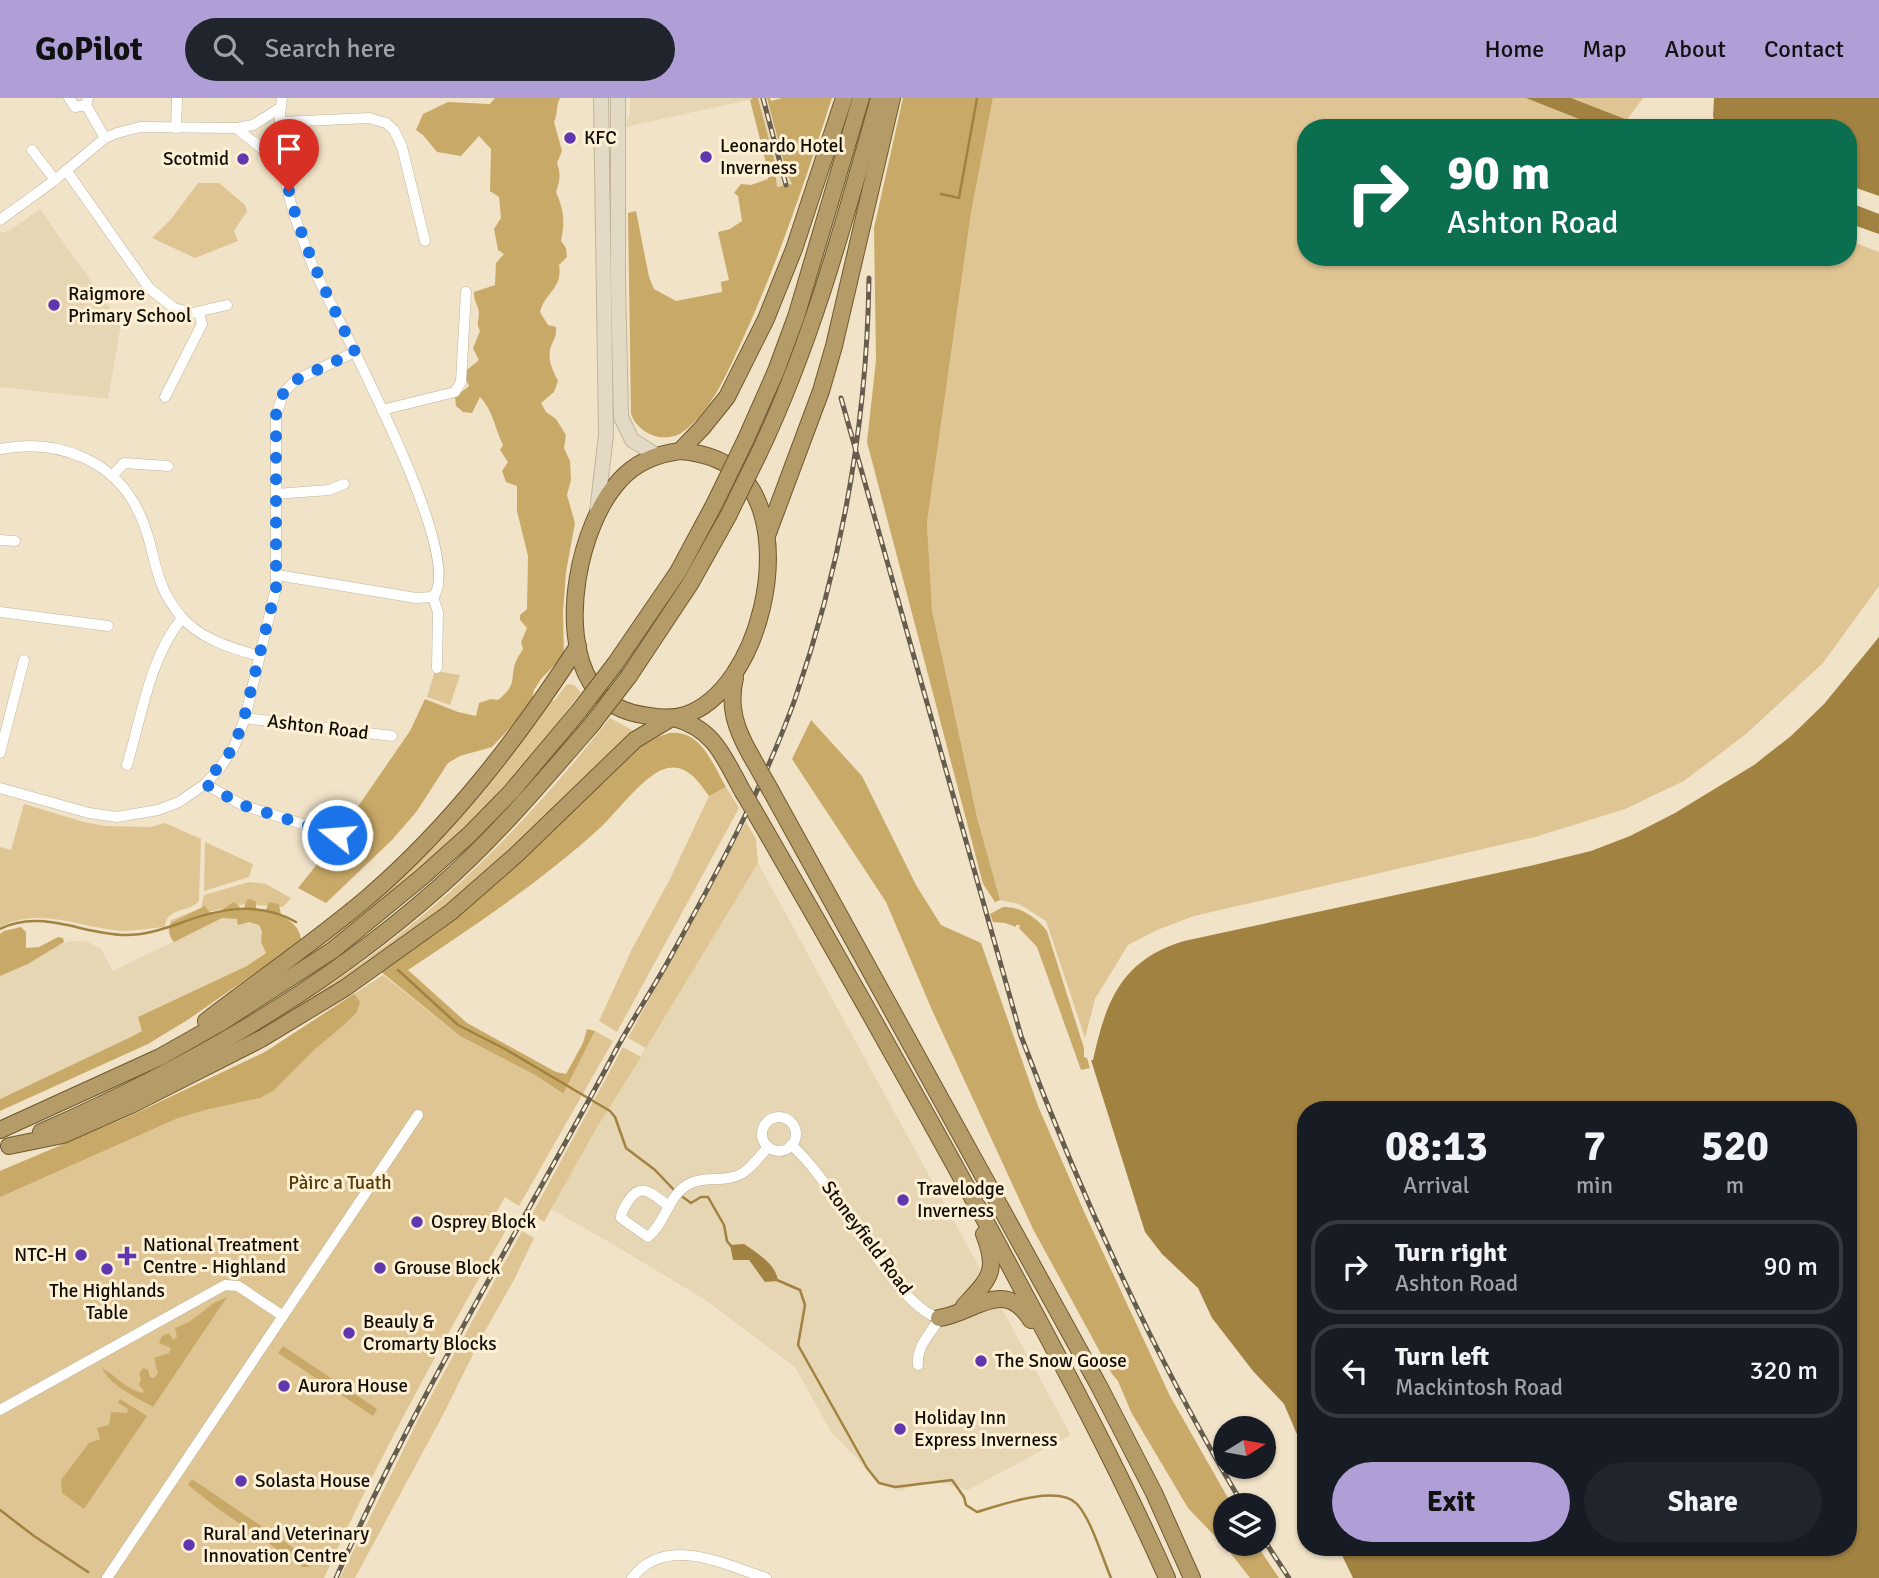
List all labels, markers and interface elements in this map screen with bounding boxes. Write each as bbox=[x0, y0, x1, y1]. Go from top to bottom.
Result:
search box bbox=[185, 18, 675, 81]
text: GoPilot bbox=[35, 29, 143, 70]
icon: search bbox=[209, 30, 247, 68]
text: Search here bbox=[265, 33, 396, 65]
text: Home bbox=[1484, 34, 1544, 64]
text: Map bbox=[1582, 34, 1627, 64]
text: About bbox=[1665, 34, 1726, 64]
text: Contact bbox=[1764, 34, 1844, 64]
pin bbox=[259, 119, 319, 191]
place label: KFC bbox=[584, 126, 617, 150]
icon: arrive bbox=[270, 130, 308, 168]
marker: KFC bbox=[562, 130, 578, 146]
place label: Leonardo Hotel Inverness bbox=[720, 134, 844, 180]
text: 90 m bbox=[1447, 143, 1550, 203]
place label: Scotmid bbox=[163, 147, 229, 171]
icon: right bbox=[1332, 147, 1423, 238]
marker: Leonardo Hotel Inverness bbox=[698, 149, 714, 165]
marker: Scotmid bbox=[235, 151, 251, 167]
text: Ashton Road bbox=[1447, 203, 1619, 242]
place label: Raigmore Primary School bbox=[68, 282, 191, 328]
marker: Raigmore Primary School bbox=[46, 297, 62, 313]
street label: Ashton Road bbox=[266, 709, 370, 745]
position arrow bbox=[300, 798, 374, 872]
text: 08:13 bbox=[1385, 1121, 1488, 1172]
text: 7 bbox=[1583, 1121, 1606, 1172]
text: 520 bbox=[1701, 1121, 1769, 1172]
park label: Pàirc a Tuath bbox=[288, 1171, 392, 1195]
text: Arrival bbox=[1403, 1171, 1470, 1200]
text: min bbox=[1576, 1171, 1613, 1200]
text: m bbox=[1726, 1171, 1744, 1200]
street label: Stoneyfield Road bbox=[816, 1176, 918, 1300]
place label: Travelodge Inverness bbox=[917, 1177, 1004, 1223]
marker: Travelodge Inverness bbox=[895, 1192, 911, 1208]
place label: Osprey Block bbox=[431, 1210, 537, 1234]
marker: Osprey Block bbox=[409, 1214, 425, 1230]
place label: National Treatment Centre - Highland bbox=[143, 1233, 300, 1279]
text: Turn right bbox=[1395, 1237, 1507, 1269]
place label: NTC-H bbox=[14, 1243, 67, 1267]
marker: National Treatment Centre - Highland bbox=[117, 1246, 137, 1266]
marker: NTC-H bbox=[73, 1247, 89, 1263]
icon: right bbox=[1336, 1248, 1374, 1286]
text: 90 m bbox=[1763, 1251, 1818, 1283]
place label: Grouse Block bbox=[394, 1256, 501, 1280]
marker: Grouse Block bbox=[372, 1260, 388, 1276]
marker: The Highlands Table bbox=[99, 1261, 115, 1277]
text: Ashton Road bbox=[1395, 1269, 1518, 1298]
place label: The Highlands Table bbox=[49, 1279, 165, 1325]
place label: Beauly & Cromarty Blocks bbox=[363, 1310, 497, 1356]
marker: Beauly & Cromarty Blocks bbox=[341, 1325, 357, 1341]
text: Turn left bbox=[1395, 1341, 1489, 1373]
place label: The Snow Goose bbox=[995, 1349, 1127, 1373]
icon: left bbox=[1336, 1352, 1374, 1390]
marker: The Snow Goose bbox=[973, 1353, 989, 1369]
text: 320 m bbox=[1749, 1355, 1818, 1387]
text: Mackintosh Road bbox=[1395, 1373, 1563, 1402]
place label: Aurora House bbox=[298, 1374, 408, 1398]
marker: Aurora House bbox=[276, 1378, 292, 1394]
place label: Holiday Inn Express Inverness bbox=[914, 1406, 1058, 1452]
north arrow bbox=[1213, 1416, 1276, 1479]
map controls bbox=[1213, 1416, 1276, 1556]
marker: Holiday Inn Express Inverness bbox=[892, 1421, 908, 1437]
button: Exit bbox=[1332, 1462, 1570, 1542]
button: Share bbox=[1584, 1462, 1822, 1542]
place label: Solasta House bbox=[255, 1469, 370, 1493]
marker: Solasta House bbox=[233, 1473, 249, 1489]
button: layers bbox=[1213, 1493, 1276, 1556]
place label: Rural and Veterinary Innovation Centre bbox=[203, 1522, 369, 1568]
marker: Rural and Veterinary Innovation Centre bbox=[181, 1537, 197, 1553]

